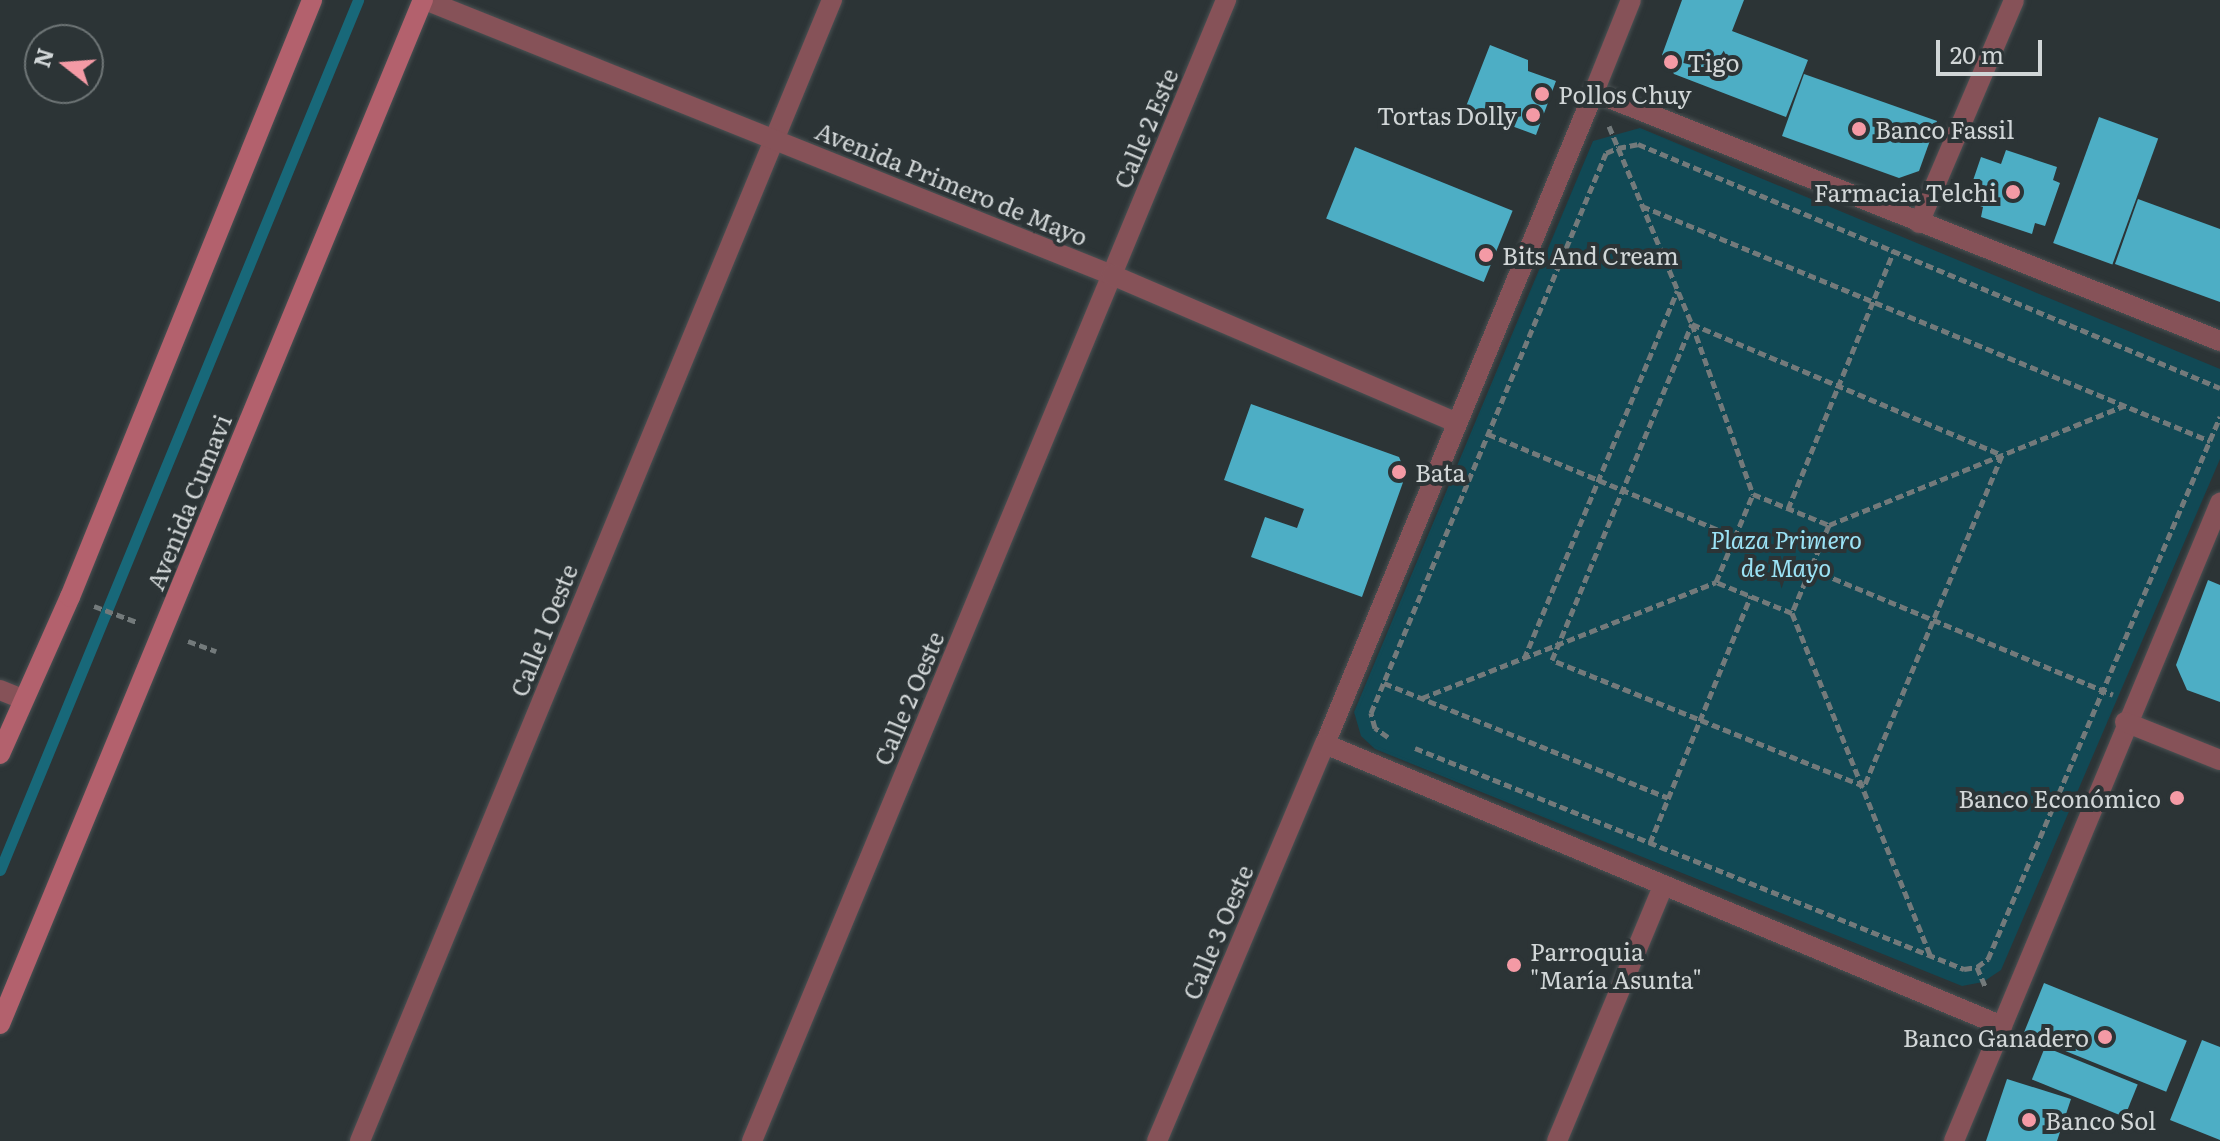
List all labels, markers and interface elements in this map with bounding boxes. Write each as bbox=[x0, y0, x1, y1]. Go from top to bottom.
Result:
north arrow bbox=[24, 24, 104, 104]
scale bar bbox=[1940, 24, 2046, 74]
text: 20 m bbox=[1950, 36, 2004, 71]
text: N bbox=[24, 44, 61, 71]
place label: Tigo bbox=[1687, 48, 1739, 76]
marker: Tigo bbox=[1662, 53, 1680, 71]
street label: Calle 2 Este bbox=[1107, 64, 1183, 192]
place label: Pollos Chuy bbox=[1558, 80, 1691, 108]
marker: Pollos Chuy bbox=[1533, 85, 1551, 103]
place label: Tortas Dolly bbox=[1377, 101, 1517, 129]
marker: Tortas Dolly bbox=[1524, 106, 1542, 124]
street label: Avenida Primero de Mayo bbox=[812, 115, 1092, 251]
place label: Banco Fassil bbox=[1875, 115, 2014, 143]
marker: Banco Fassil bbox=[1850, 120, 1868, 138]
place label: Farmacia Telchi bbox=[1814, 178, 1997, 206]
marker: Farmacia Telchi bbox=[2004, 183, 2022, 201]
place label: Bits And Cream bbox=[1502, 241, 1679, 269]
marker: Bits And Cream bbox=[1477, 246, 1495, 264]
street label: Avenida Cumavi bbox=[140, 410, 236, 594]
place label: Bata bbox=[1415, 458, 1465, 486]
marker: Bata bbox=[1390, 463, 1408, 481]
park label: Plaza Primero de Mayo bbox=[1710, 525, 1862, 581]
street label: Calle 1 Oeste bbox=[503, 560, 583, 700]
street label: Calle 2 Oeste bbox=[867, 627, 949, 769]
place label: Banco Económico bbox=[1958, 784, 2161, 812]
marker: Banco Económico bbox=[2168, 789, 2186, 807]
street label: Calle 3 Oeste bbox=[1176, 860, 1258, 1004]
place label: Parroquia "María Asunta" bbox=[1530, 937, 1702, 993]
marker: Parroquia "María Asunta" bbox=[1505, 956, 1523, 974]
place label: Banco Ganadero bbox=[1903, 1023, 2089, 1051]
marker: Banco Ganadero bbox=[2096, 1028, 2114, 1046]
place label: Banco Sol bbox=[2045, 1106, 2156, 1134]
marker: Banco Sol bbox=[2020, 1111, 2038, 1129]

